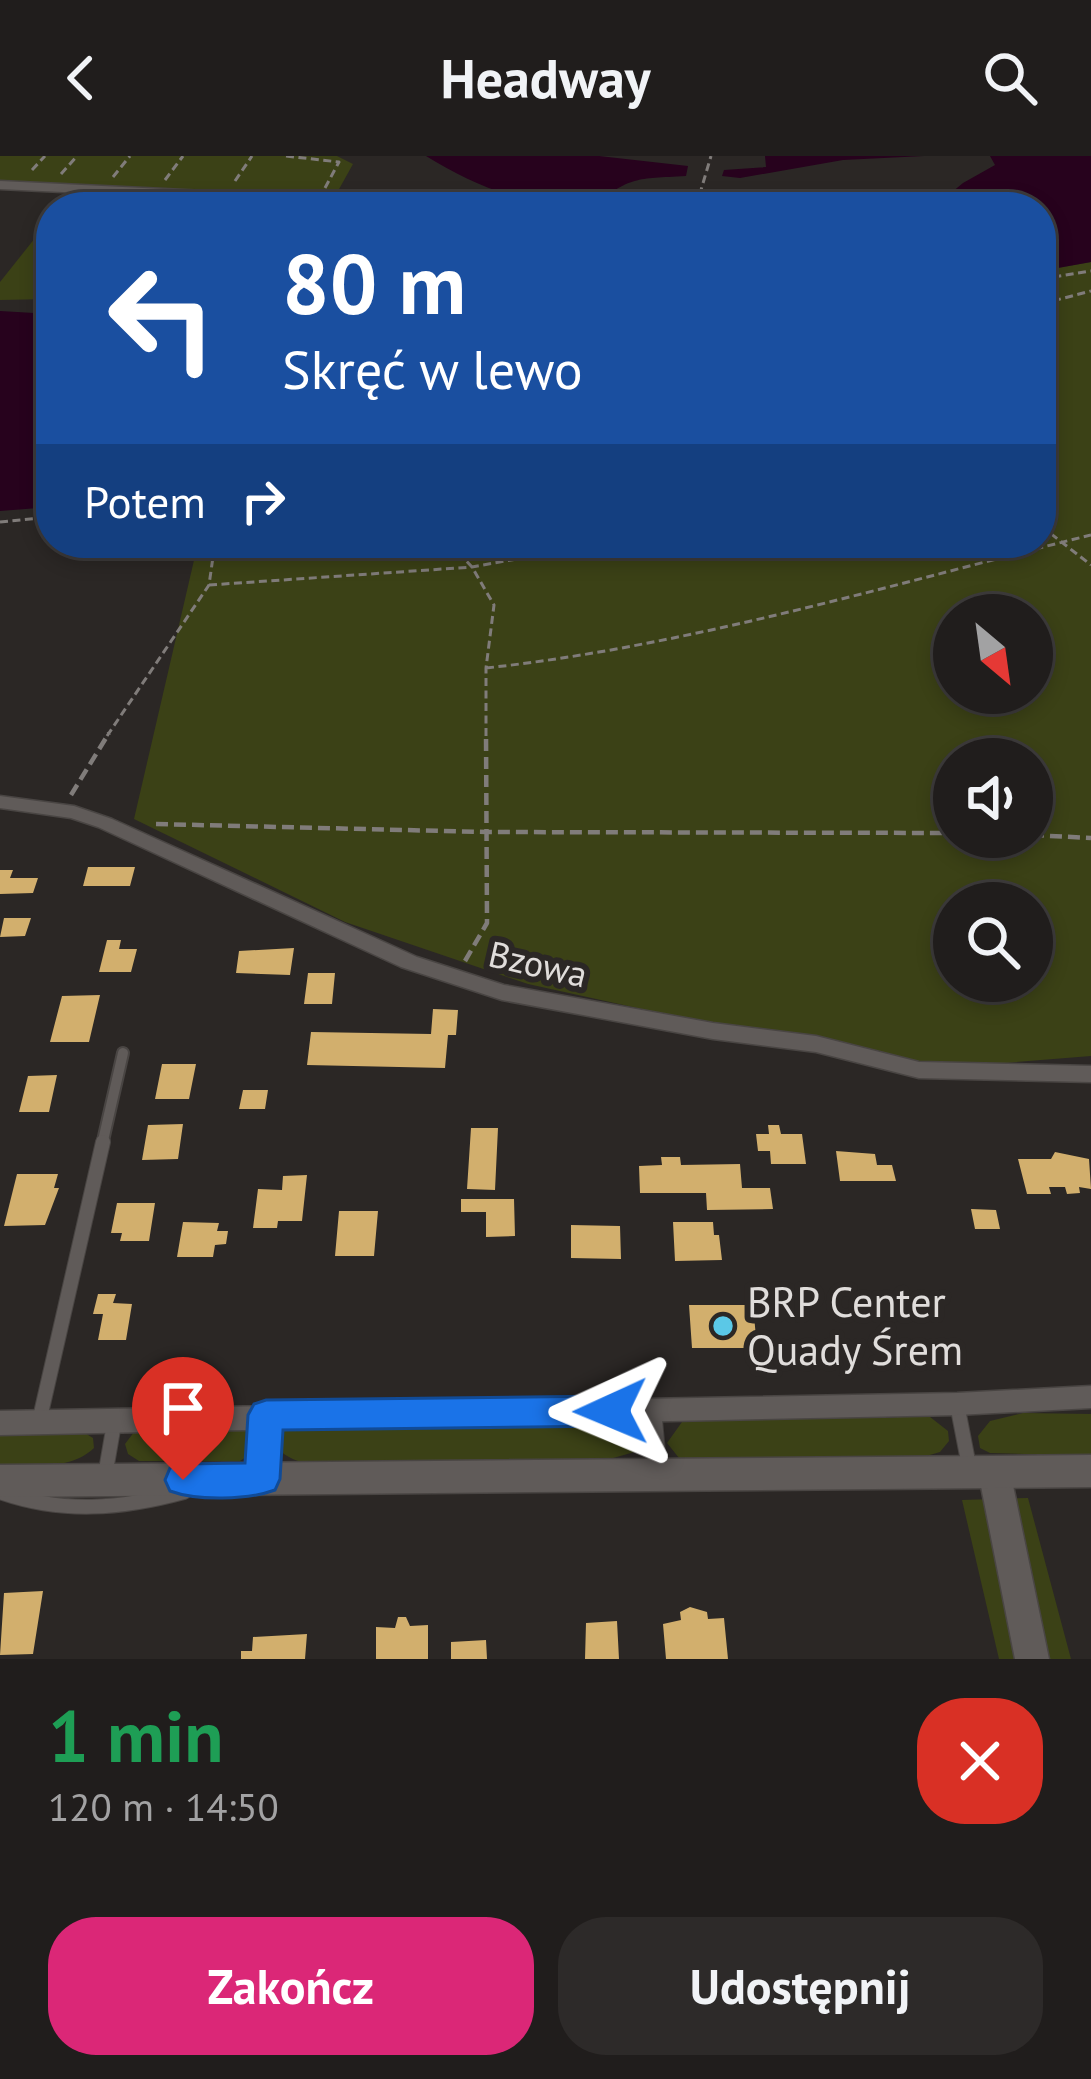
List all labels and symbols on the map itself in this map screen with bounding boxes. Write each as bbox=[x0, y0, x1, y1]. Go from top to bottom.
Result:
north arrow bbox=[933, 594, 1053, 714]
street label: Bzowa bbox=[484, 929, 592, 998]
place label: BRP Center Quady Śrem bbox=[747, 1274, 963, 1377]
marker: BRP Center Quady Śrem bbox=[710, 1313, 736, 1339]
position arrow bbox=[548, 1348, 674, 1474]
pin bbox=[132, 1357, 234, 1480]

